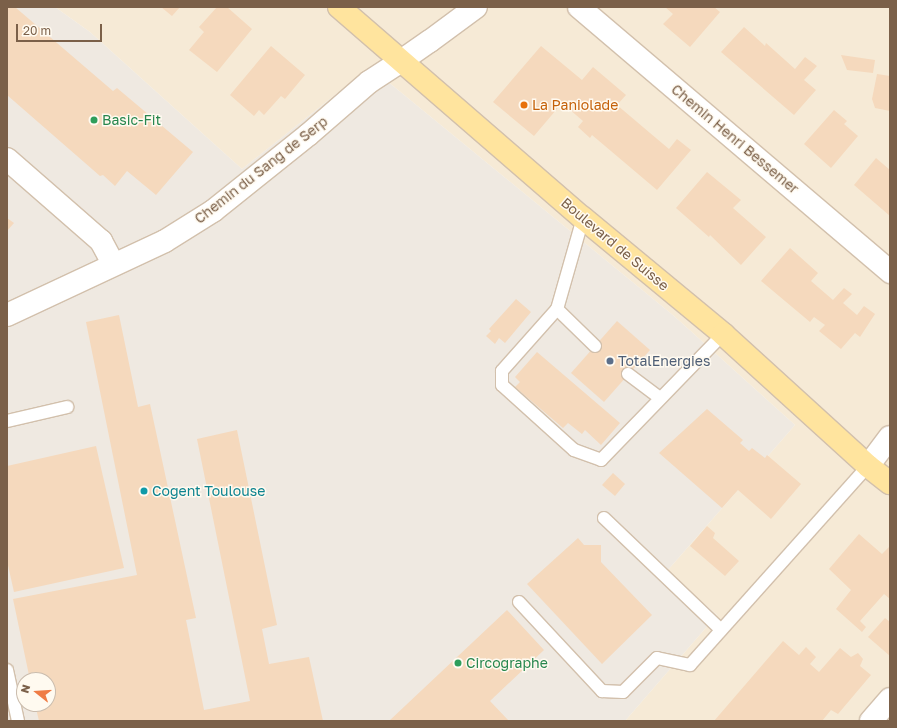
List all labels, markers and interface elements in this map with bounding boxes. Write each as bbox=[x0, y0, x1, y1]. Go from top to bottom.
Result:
scale bar bbox=[18, 16, 104, 42]
text: 20 m bbox=[23, 23, 51, 38]
street label: Chemin Henri Bessemer bbox=[668, 81, 802, 197]
place label: La Paniolade bbox=[532, 97, 618, 113]
marker: La Paniolade bbox=[519, 100, 529, 110]
place label: Basic-Fit bbox=[102, 112, 161, 128]
street label: Chemin du Sang de Serp bbox=[191, 113, 331, 227]
marker: Basic-Fit bbox=[89, 115, 99, 125]
street label: Boulevard de Suisse bbox=[558, 194, 672, 294]
place label: TotalEnergies bbox=[618, 353, 710, 369]
marker: TotalEnergies bbox=[605, 356, 615, 366]
place label: Cogent Toulouse bbox=[152, 483, 265, 499]
marker: Cogent Toulouse bbox=[139, 486, 149, 496]
place label: Circographe bbox=[466, 655, 548, 671]
marker: Circographe bbox=[453, 658, 463, 668]
north arrow bbox=[16, 672, 56, 712]
text: N bbox=[18, 683, 32, 695]

